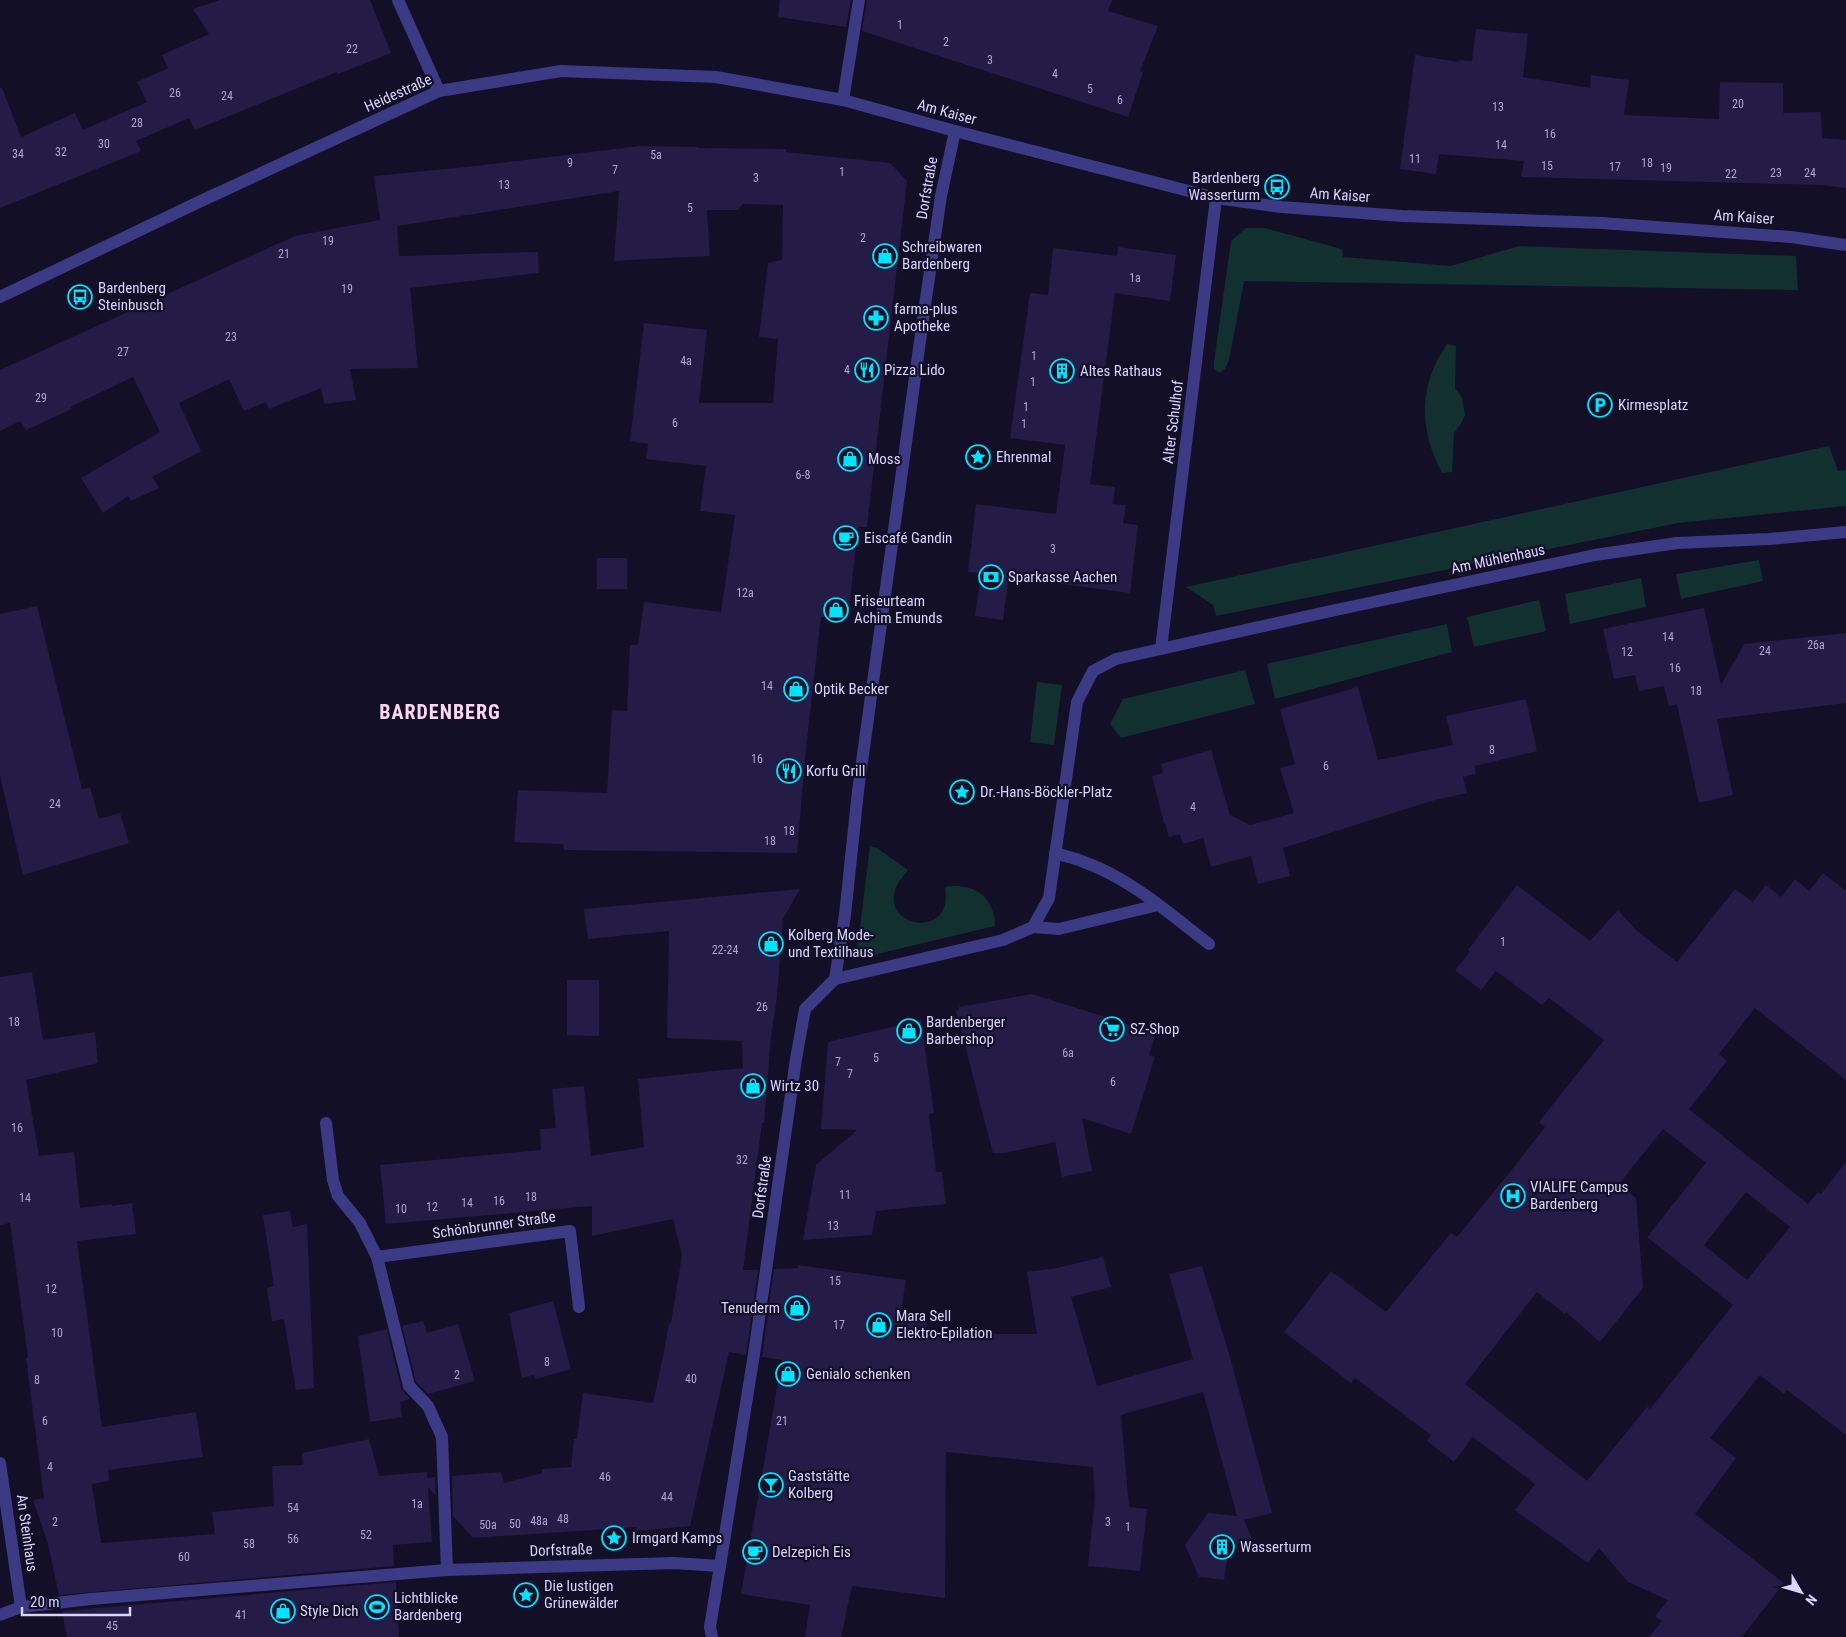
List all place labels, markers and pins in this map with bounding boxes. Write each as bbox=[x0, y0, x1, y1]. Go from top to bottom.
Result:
place label: Bardenberg Wasserturm bbox=[1188, 169, 1260, 204]
bus stop icon: Bardenberg Wasserturm bbox=[1264, 174, 1290, 200]
place label: Schreibwaren Bardenberg bbox=[902, 238, 982, 273]
shop icon: Schreibwaren Bardenberg bbox=[872, 243, 898, 269]
place label: Bardenberg Steinbusch bbox=[98, 279, 166, 314]
bus stop icon: Bardenberg Steinbusch bbox=[67, 284, 93, 310]
place label: farma-plus Apotheke bbox=[894, 300, 958, 335]
pharmacy icon: farma-plus Apotheke bbox=[863, 305, 889, 331]
restaurant icon: Pizza Lido bbox=[854, 357, 880, 383]
building icon: Altes Rathaus bbox=[1049, 358, 1075, 384]
place label: Pizza Lido bbox=[884, 361, 945, 379]
place label: Altes Rathaus bbox=[1080, 362, 1162, 380]
parking icon: Kirmesplatz bbox=[1587, 392, 1613, 418]
place label: Kirmesplatz bbox=[1618, 396, 1688, 414]
place icon: Ehrenmal bbox=[965, 444, 991, 470]
shop icon: Moss bbox=[837, 446, 863, 472]
place label: Ehrenmal bbox=[996, 448, 1051, 466]
place label: Moss bbox=[868, 450, 901, 468]
cafe icon: Eiscafé Gandin bbox=[833, 525, 859, 551]
place label: Eiscafé Gandin bbox=[864, 529, 952, 547]
bank icon: Sparkasse Aachen bbox=[978, 564, 1004, 590]
place label: Sparkasse Aachen bbox=[1008, 568, 1117, 586]
place label: Friseurteam Achim Emunds bbox=[854, 592, 943, 627]
shop icon: Friseurteam Achim Emunds bbox=[823, 597, 849, 623]
shop icon: Optik Becker bbox=[783, 676, 809, 702]
place label: Optik Becker bbox=[814, 680, 889, 698]
restaurant icon: Korfu Grill bbox=[776, 758, 802, 784]
place label: Korfu Grill bbox=[806, 762, 865, 780]
place icon: Dr.-Hans-Böckler-Platz bbox=[949, 779, 975, 805]
place label: Dr.-Hans-Böckler-Platz bbox=[980, 783, 1112, 801]
place label: Kolberg Mode- und Textilhaus bbox=[788, 926, 874, 961]
shop icon: Kolberg Mode- und Textilhaus bbox=[758, 931, 784, 957]
place label: Bardenberger Barbershop bbox=[926, 1013, 1006, 1048]
supermarket icon: SZ-Shop bbox=[1099, 1016, 1125, 1042]
shop icon: Bardenberger Barbershop bbox=[896, 1018, 922, 1044]
place label: SZ-Shop bbox=[1130, 1020, 1179, 1038]
shop icon: Wirtz 30 bbox=[740, 1073, 766, 1099]
place label: Wirtz 30 bbox=[770, 1077, 819, 1095]
place label: VIALIFE Campus Bardenberg bbox=[1530, 1178, 1629, 1213]
hospital icon: VIALIFE Campus Bardenberg bbox=[1500, 1183, 1526, 1209]
shop icon: Tenuderm bbox=[784, 1295, 810, 1321]
place label: Tenuderm bbox=[721, 1299, 780, 1317]
place label: Mara Sell Elektro-Epilation bbox=[896, 1307, 992, 1342]
shop icon: Mara Sell Elektro-Epilation bbox=[866, 1312, 892, 1338]
shop icon: Genialo schenken bbox=[775, 1361, 801, 1387]
place label: Genialo schenken bbox=[806, 1365, 910, 1383]
place label: Gaststätte Kolberg bbox=[788, 1467, 850, 1502]
bar icon: Gaststätte Kolberg bbox=[758, 1472, 784, 1498]
place icon: Irmgard Kamps bbox=[601, 1525, 627, 1551]
place label: Irmgard Kamps bbox=[632, 1529, 723, 1547]
building icon: Wasserturm bbox=[1209, 1534, 1235, 1560]
place label: Wasserturm bbox=[1240, 1538, 1312, 1556]
cafe icon: Delzepich Eis bbox=[742, 1539, 768, 1565]
place label: Delzepich Eis bbox=[772, 1543, 851, 1561]
place label: Die lustigen Grünewälder bbox=[544, 1577, 619, 1612]
place icon: Die lustigen Grünewälder bbox=[513, 1582, 539, 1608]
place label: Lichtblicke Bardenberg bbox=[394, 1589, 462, 1624]
sports icon: Lichtblicke Bardenberg bbox=[364, 1594, 390, 1620]
shop icon: Style Dich bbox=[270, 1598, 296, 1624]
place label: Style Dich bbox=[300, 1602, 359, 1620]

